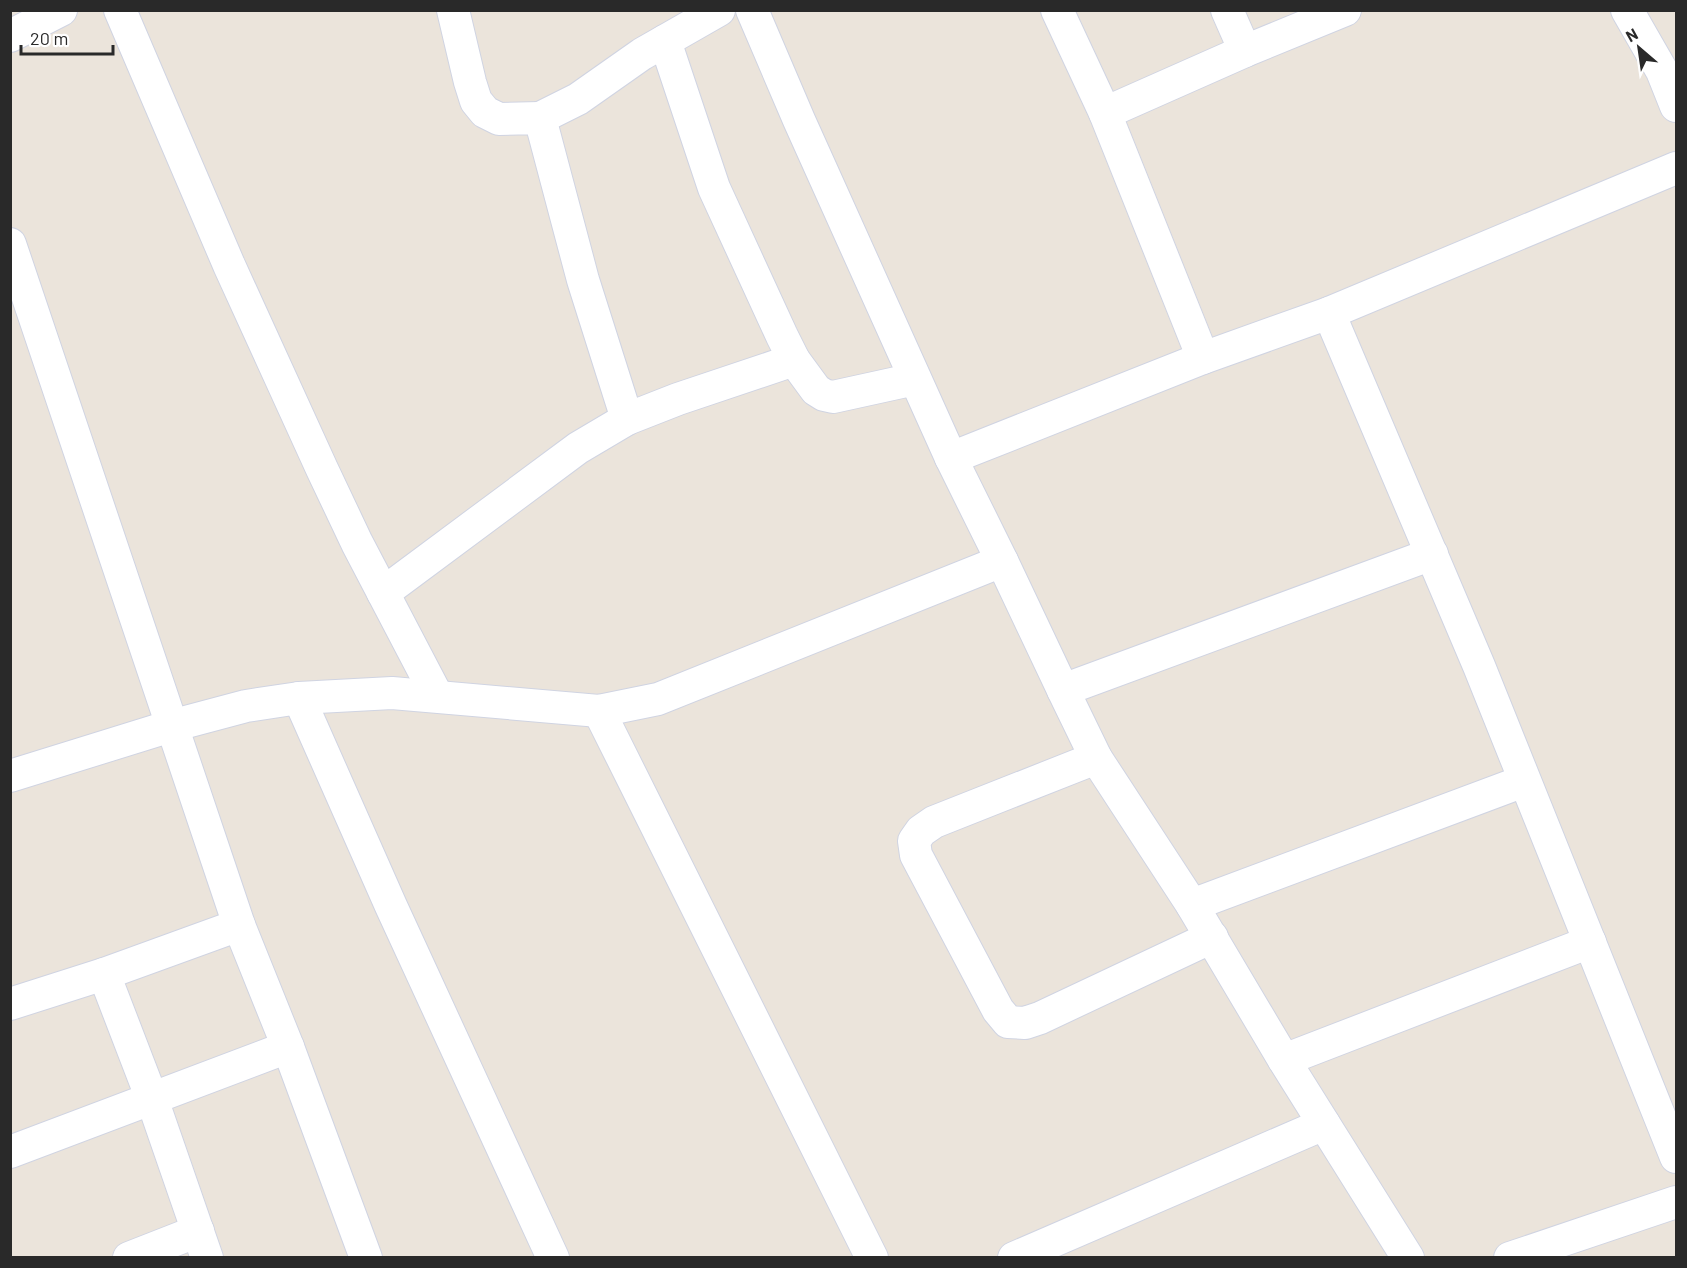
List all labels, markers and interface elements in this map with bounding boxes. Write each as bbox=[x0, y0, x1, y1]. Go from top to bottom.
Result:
scale bar bbox=[21, 18, 112, 56]
north arrow bbox=[1609, 18, 1669, 78]
text: N bbox=[1622, 24, 1641, 45]
text: 20 m bbox=[30, 27, 68, 49]

